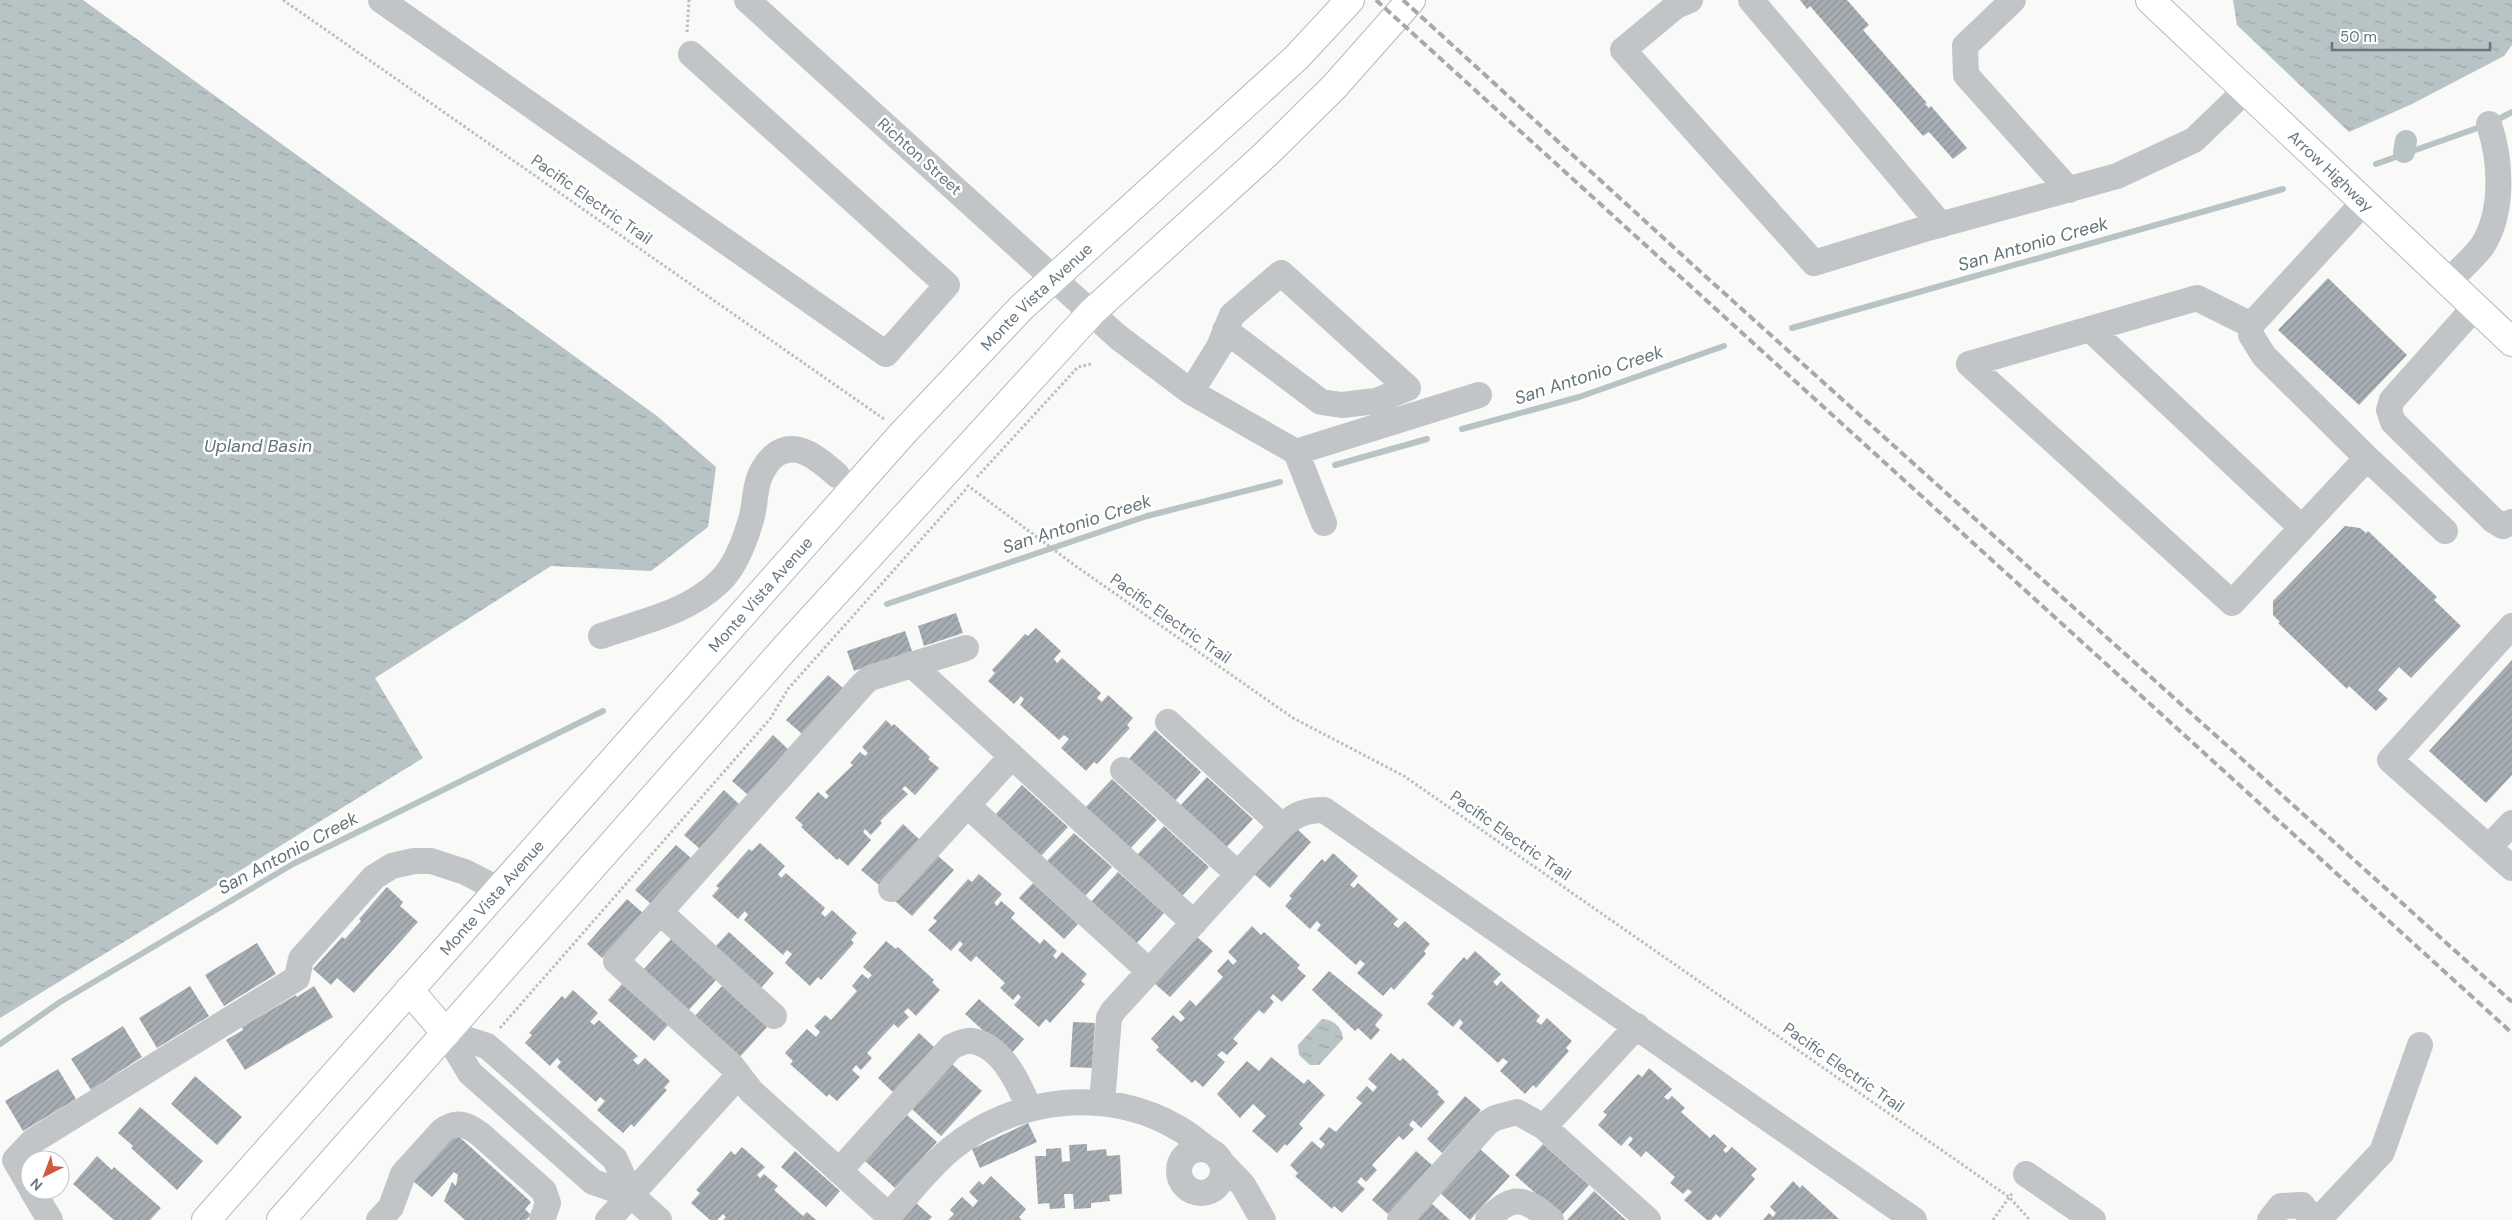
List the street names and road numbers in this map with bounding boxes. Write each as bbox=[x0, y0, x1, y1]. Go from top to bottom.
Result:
street label: Richton Street bbox=[873, 113, 966, 200]
street label: Arrow Highway bbox=[2283, 126, 2378, 217]
street label: Pacific Electric Trail bbox=[527, 150, 656, 249]
street label: Monte Vista Avenue bbox=[976, 238, 1097, 355]
street label: Monte Vista Avenue bbox=[704, 532, 817, 657]
street label: Pacific Electric Trail bbox=[1106, 569, 1235, 668]
street label: Pacific Electric Trail bbox=[1446, 786, 1575, 885]
street label: Monte Vista Avenue bbox=[435, 836, 549, 960]
street label: Pacific Electric Trail bbox=[1779, 1018, 1908, 1117]

